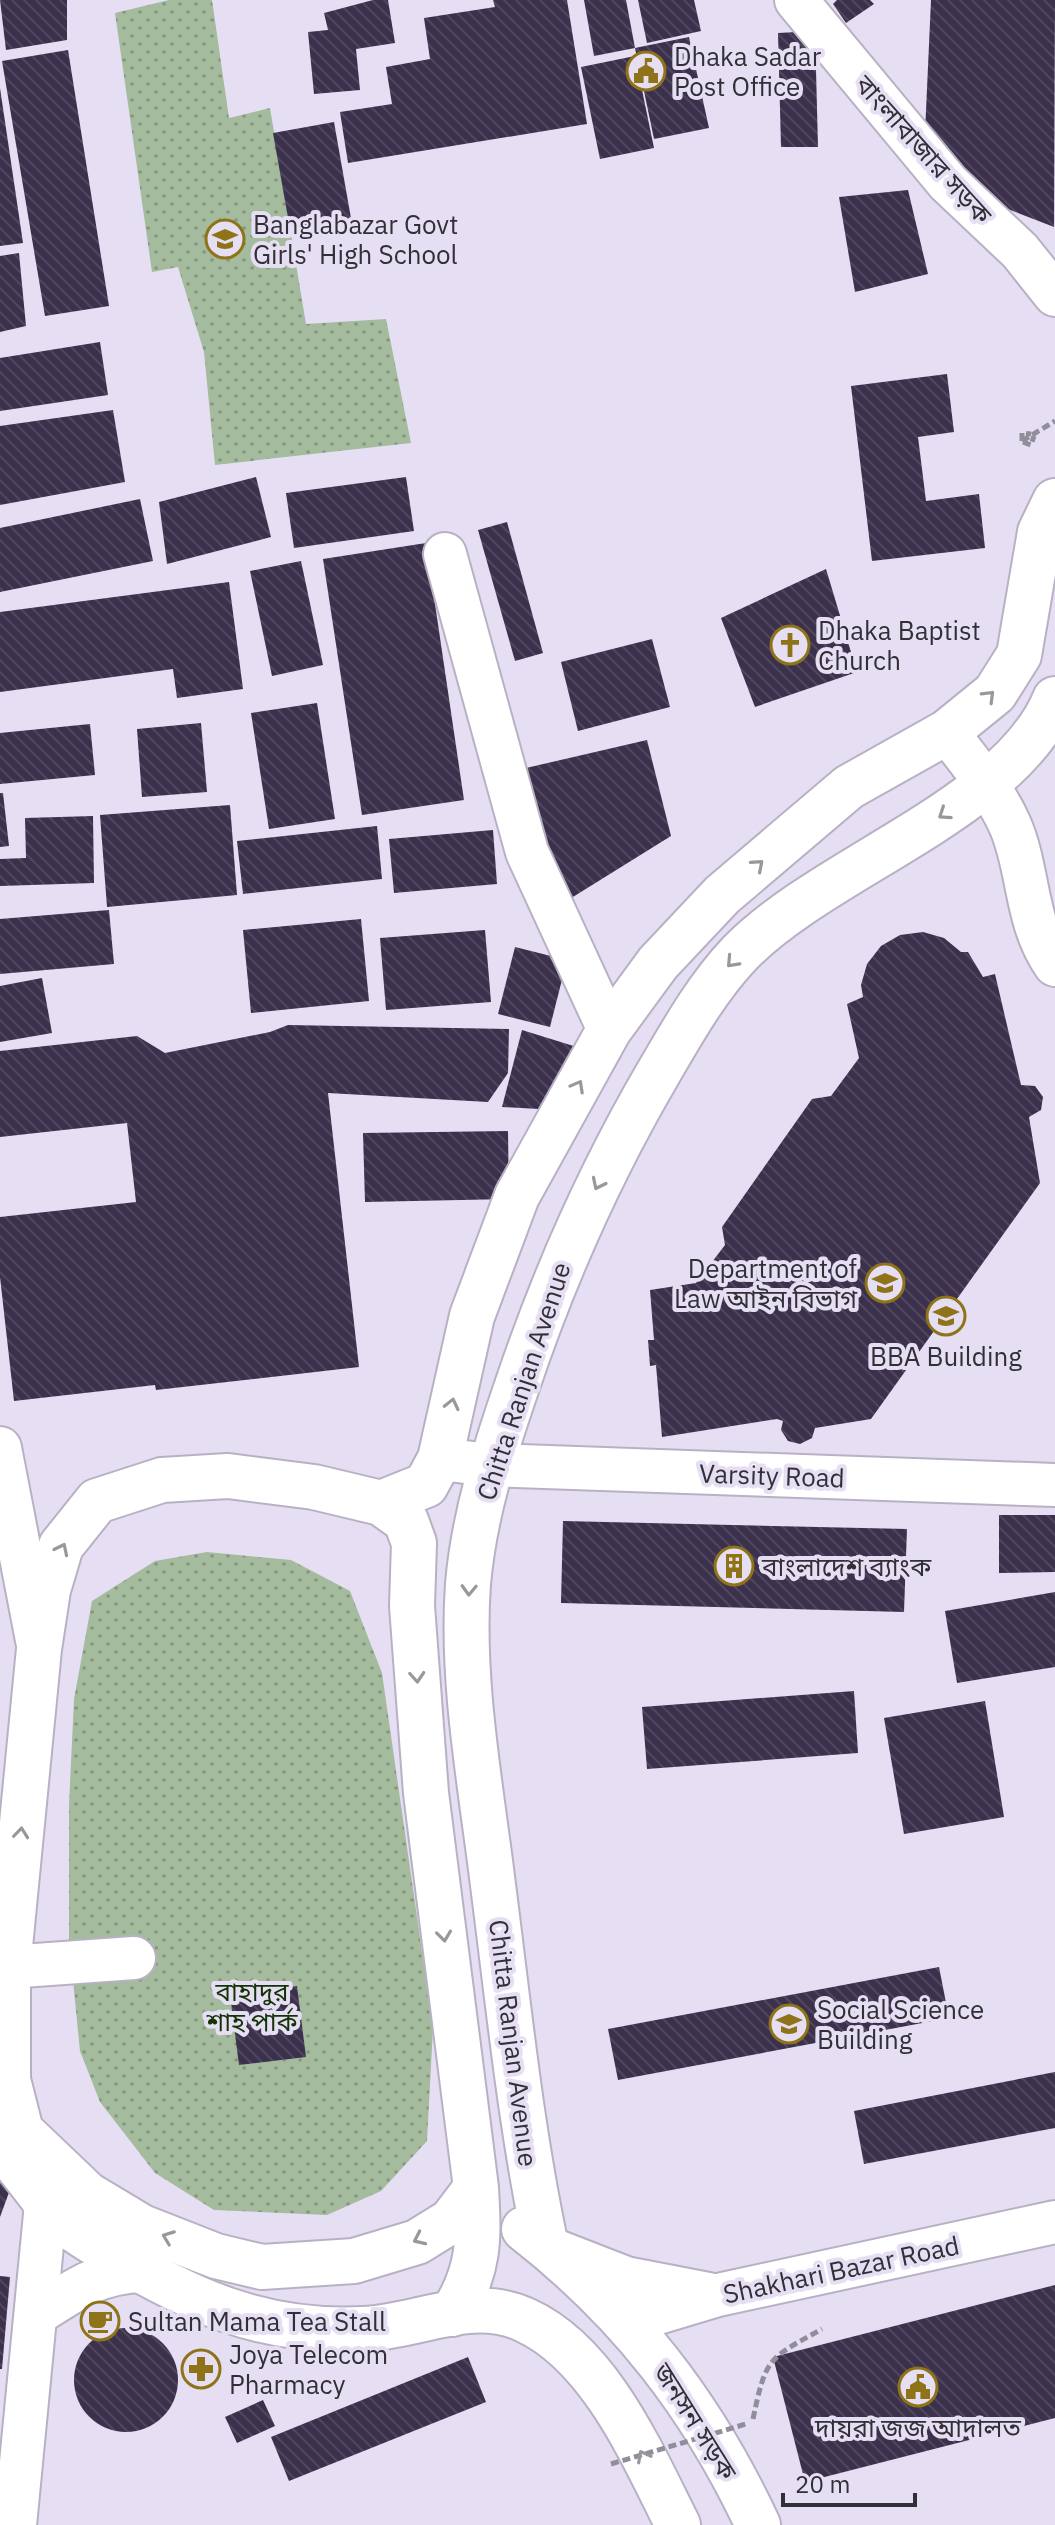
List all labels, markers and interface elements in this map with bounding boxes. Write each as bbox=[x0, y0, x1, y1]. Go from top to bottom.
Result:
place label: Dhaka Sadar Post Office bbox=[674, 39, 822, 103]
public building icon: Dhaka Sadar Post Office bbox=[625, 50, 667, 92]
street label: বাংলাবাজার সড়ক bbox=[848, 67, 1000, 231]
place label: Banglabazar Govt Girls' High School bbox=[253, 207, 458, 271]
school or university icon: Banglabazar Govt Girls' High School bbox=[204, 218, 246, 260]
place label: Dhaka Baptist Church bbox=[818, 613, 981, 677]
church icon: Dhaka Baptist Church bbox=[769, 624, 811, 666]
one-way arrow bbox=[980, 691, 995, 705]
one-way arrow bbox=[939, 804, 953, 819]
one-way arrow bbox=[749, 860, 763, 874]
one-way arrow bbox=[726, 953, 741, 967]
one-way arrow bbox=[568, 1081, 584, 1095]
one-way arrow bbox=[592, 1176, 608, 1191]
place label: Department of Law আইন বিভাগ bbox=[674, 1251, 858, 1315]
street label: Chitta Ranjan Avenue bbox=[468, 1258, 578, 1504]
school or university icon: Department of Law আইন বিভাগ bbox=[864, 1262, 906, 1304]
school or university icon: BBA Building bbox=[925, 1295, 967, 1337]
place label: BBA Building bbox=[870, 1339, 1022, 1373]
one-way arrow bbox=[443, 1398, 460, 1412]
street label: Varsity Road bbox=[699, 1455, 845, 1495]
one-way arrow bbox=[52, 1543, 68, 1558]
building icon: বাংলাদেশ ব্যাংক bbox=[713, 1545, 755, 1587]
place label: বাংলাদেশ ব্যাংক bbox=[761, 1549, 932, 1583]
one-way arrow bbox=[460, 1584, 477, 1597]
one-way arrow bbox=[408, 1671, 425, 1684]
one-way arrow bbox=[12, 1826, 29, 1839]
street label: Chitta Ranjan Avenue bbox=[482, 1918, 546, 2168]
one-way arrow bbox=[435, 1929, 452, 1942]
park label: বাহাদুর শাহ পার্ক bbox=[205, 1974, 299, 2038]
place label: Social Science Building bbox=[817, 1992, 984, 2056]
school or university icon: Social Science Building bbox=[768, 2003, 810, 2045]
street label: Shakhari Bazar Road bbox=[720, 2227, 962, 2311]
one-way arrow bbox=[413, 2229, 428, 2245]
one-way arrow bbox=[162, 2230, 176, 2247]
cafe icon: Sultan Mama Tea Stall bbox=[79, 2300, 121, 2342]
place label: Sultan Mama Tea Stall bbox=[128, 2304, 386, 2338]
place label: Joya Telecom Pharmacy bbox=[229, 2337, 388, 2401]
pharmacy icon: Joya Telecom Pharmacy bbox=[180, 2348, 222, 2390]
street label: জনসন সড়ক bbox=[646, 2355, 746, 2487]
public building icon: দায়রা জজ আদালত bbox=[897, 2366, 939, 2408]
place label: দায়রা জজ আদালত bbox=[814, 2410, 1022, 2444]
one-way arrow bbox=[637, 2449, 652, 2464]
scale bar bbox=[783, 2457, 915, 2507]
text: 20 m bbox=[795, 2468, 850, 2500]

